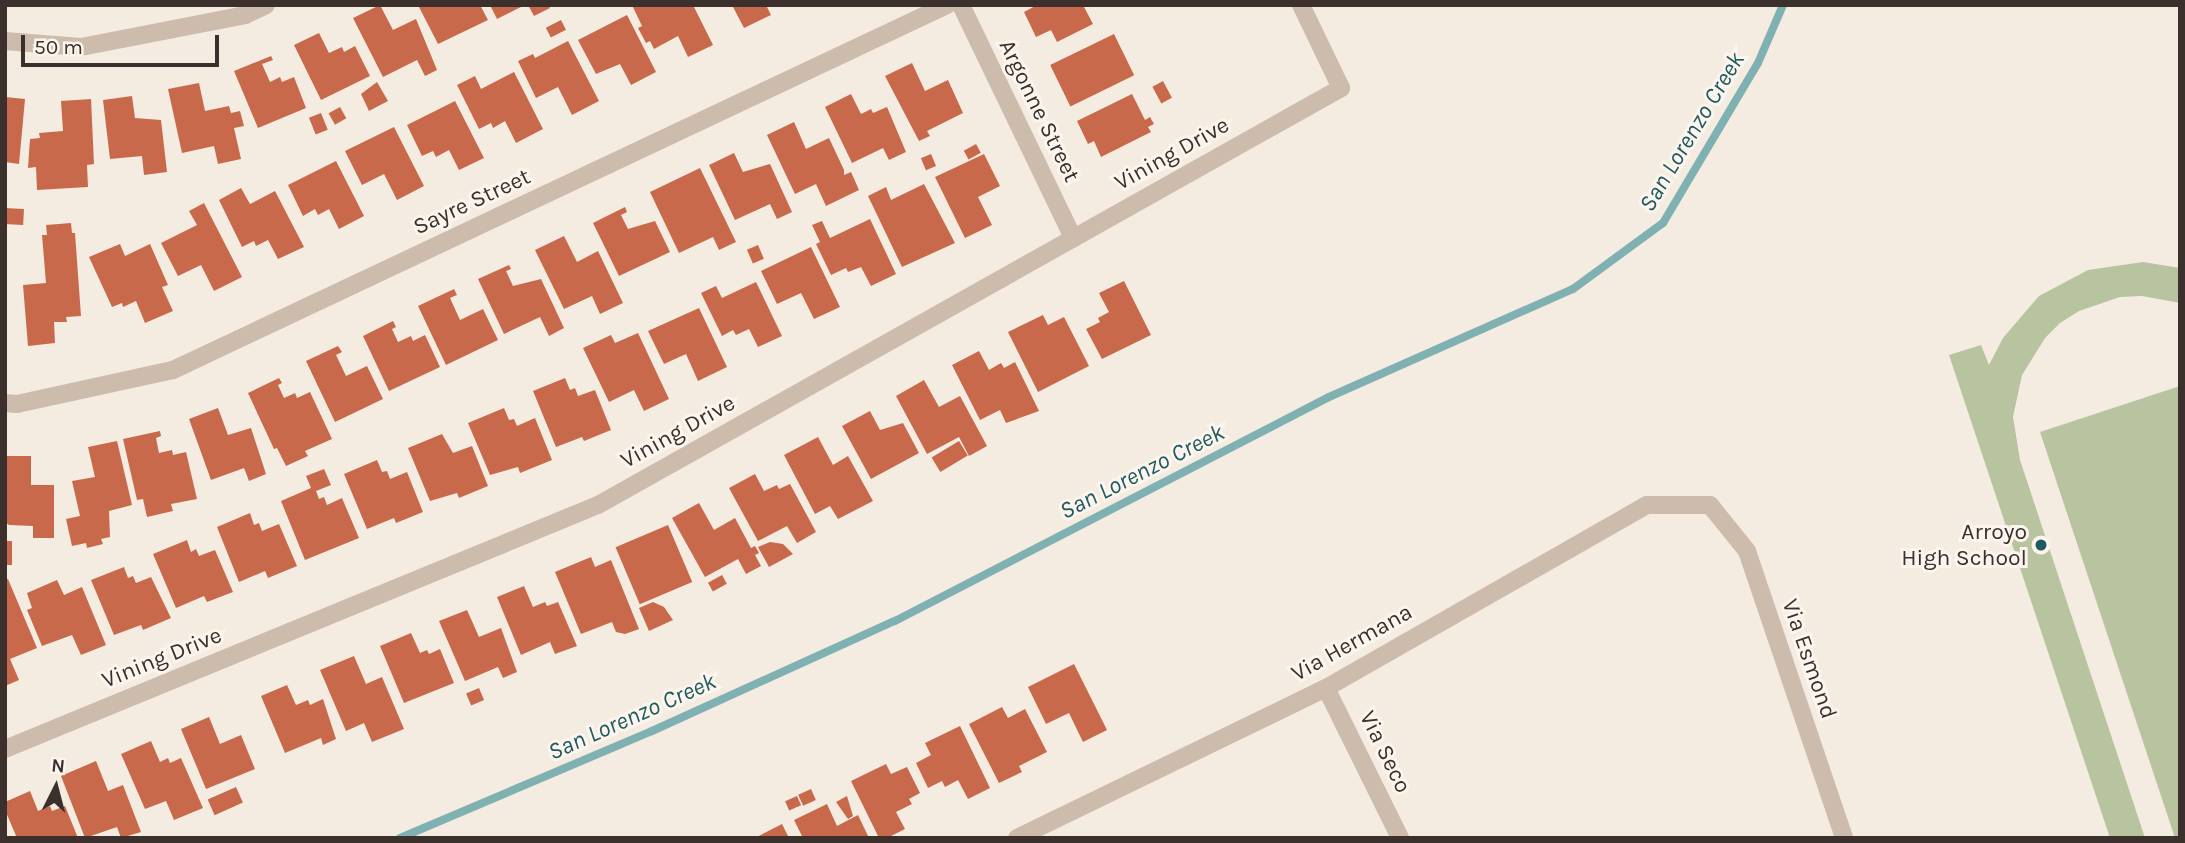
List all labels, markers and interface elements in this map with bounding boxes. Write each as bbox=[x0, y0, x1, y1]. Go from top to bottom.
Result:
scale bar bbox=[24, 21, 222, 65]
text: 50 m bbox=[34, 35, 83, 59]
street label: Argonne Street bbox=[993, 35, 1085, 187]
water label: San Lorenzo Creek bbox=[1633, 47, 1751, 217]
street label: Vining Drive bbox=[1110, 111, 1234, 197]
street label: Sayre Street bbox=[409, 163, 535, 241]
street label: Vining Drive bbox=[616, 389, 740, 475]
water label: San Lorenzo Creek bbox=[1055, 418, 1229, 526]
place label: Arroyo High School bbox=[1901, 518, 2027, 572]
marker: Arroyo High School bbox=[2033, 537, 2049, 553]
street label: Via Esmond bbox=[1776, 596, 1842, 722]
street label: Via Hermana bbox=[1287, 598, 1417, 688]
street label: Vining Drive bbox=[98, 621, 226, 695]
water label: San Lorenzo Creek bbox=[544, 667, 720, 767]
street label: Via Seco bbox=[1353, 706, 1417, 798]
north arrow bbox=[21, 752, 91, 822]
text: N bbox=[50, 754, 66, 778]

